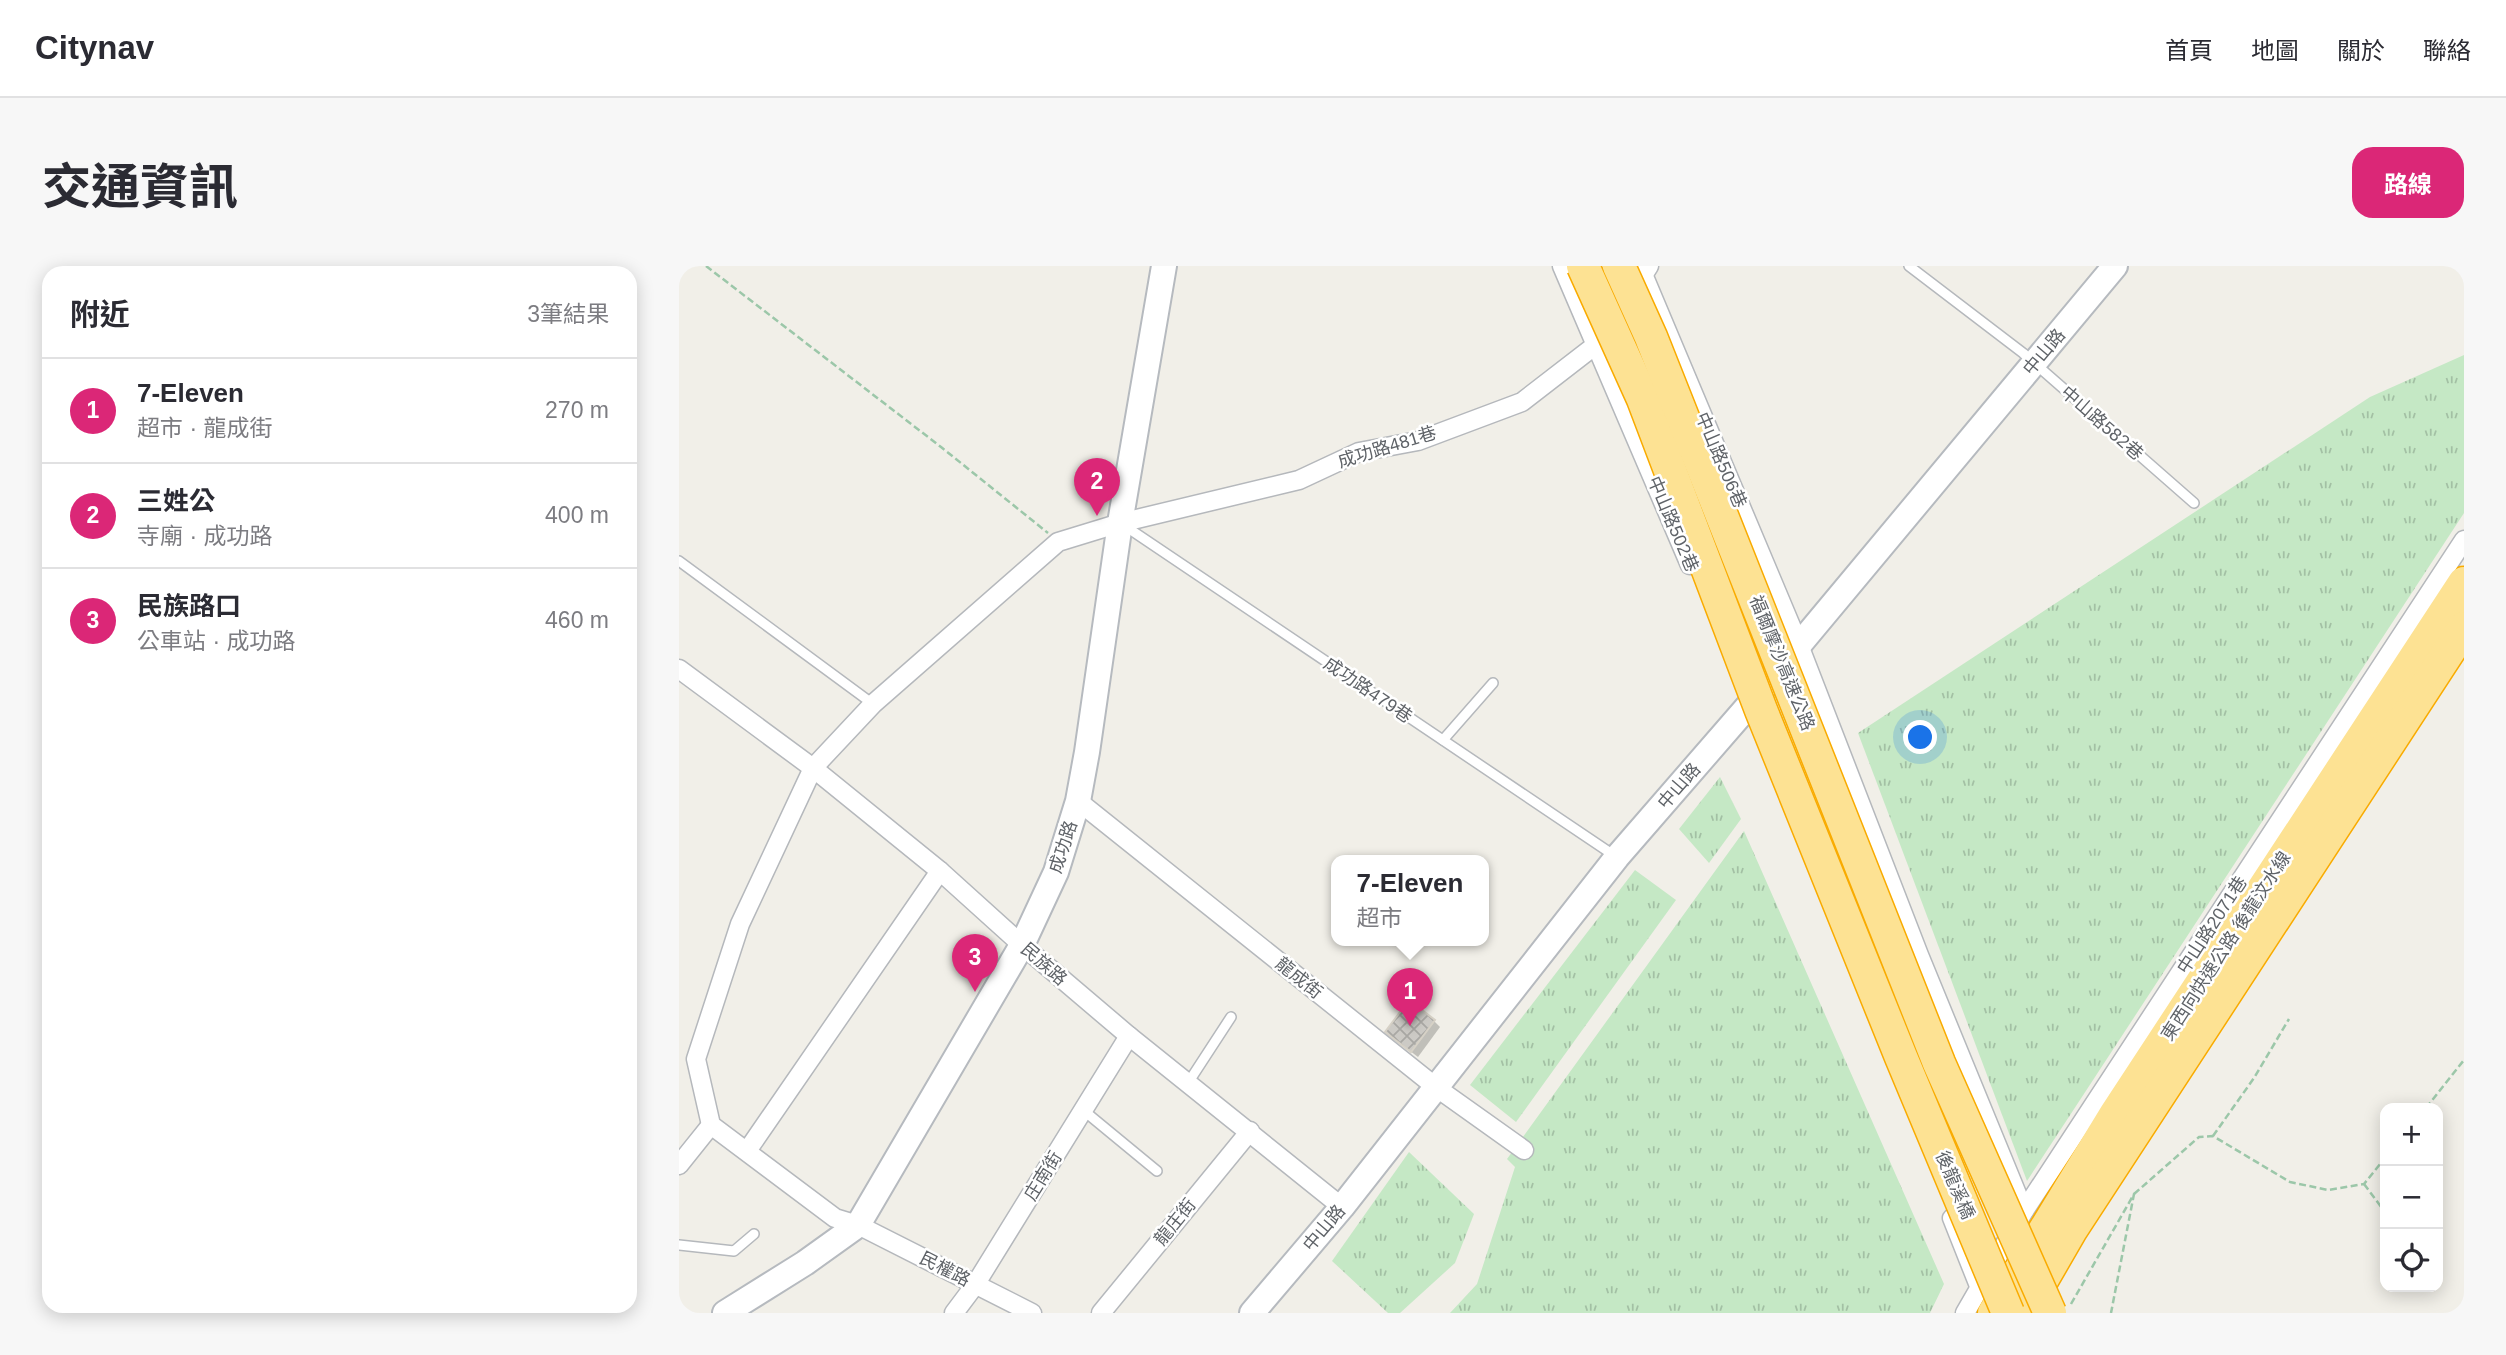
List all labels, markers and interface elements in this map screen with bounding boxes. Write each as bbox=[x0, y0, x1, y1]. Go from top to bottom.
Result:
text: Citynav bbox=[35, 29, 154, 66]
text: 首頁 bbox=[2165, 37, 2213, 64]
text: 地圖 bbox=[2251, 37, 2299, 64]
text: 關於 bbox=[2337, 37, 2385, 64]
text: 聯絡 bbox=[2423, 37, 2471, 64]
button: 路線 bbox=[2352, 147, 2464, 218]
text: 交通資訊 bbox=[42, 160, 238, 214]
text: 附近 bbox=[70, 298, 130, 331]
text: 3筆結果 bbox=[527, 301, 609, 327]
street label: 中山路 bbox=[2019, 325, 2069, 379]
text: 7-Eleven bbox=[137, 378, 244, 408]
street label: 中山路582巷 bbox=[2057, 382, 2147, 464]
text: 1 bbox=[87, 397, 99, 423]
text: 270 m bbox=[545, 397, 609, 423]
street label: 中山路506巷 bbox=[1692, 409, 1750, 511]
text: 超市 · 龍成街 bbox=[137, 415, 272, 441]
street label: 成功路481巷 bbox=[1335, 423, 1439, 471]
pin: 2 bbox=[1074, 458, 1120, 516]
street label: 中山路502巷 bbox=[1644, 473, 1702, 575]
text: 三姓公 bbox=[137, 486, 215, 516]
text: 2 bbox=[87, 502, 99, 528]
text: 400 m bbox=[545, 502, 609, 528]
text: 寺廟 · 成功路 bbox=[137, 523, 272, 549]
text: 民族路口 bbox=[137, 591, 241, 621]
street label: 福爾摩沙高速公路 bbox=[1746, 592, 1818, 734]
text: 3 bbox=[87, 607, 99, 633]
text: 460 m bbox=[545, 607, 609, 633]
text: 公車站 · 成功路 bbox=[137, 628, 295, 654]
street label: 成功路479巷 bbox=[1320, 653, 1416, 727]
your location bbox=[1903, 720, 1937, 754]
street label: 中山路 bbox=[1654, 759, 1704, 813]
street label: 成功路 bbox=[1045, 818, 1081, 876]
street label: 東西向快速公路 後龍汶水線 bbox=[2157, 848, 2295, 1044]
popup bbox=[1331, 855, 1489, 946]
text: 7-Eleven bbox=[1357, 868, 1463, 898]
street label: 中山路2071巷 bbox=[2173, 873, 2251, 977]
text: 超市 bbox=[1357, 905, 1403, 931]
pin: 3 bbox=[952, 934, 998, 992]
street label: 民族路 bbox=[1017, 939, 1071, 989]
street label: 龍成街 bbox=[1272, 953, 1326, 1003]
pin: 1 bbox=[1387, 968, 1433, 1026]
map controls bbox=[2380, 1103, 2443, 1292]
button: + bbox=[2380, 1103, 2443, 1166]
street label: 庄南街 bbox=[1020, 1148, 1066, 1204]
street label: 後龍溪橋 bbox=[1932, 1148, 1978, 1222]
button: − bbox=[2380, 1166, 2443, 1229]
street label: 龍庄街 bbox=[1150, 1195, 1200, 1249]
street label: 中山路 bbox=[1299, 1201, 1349, 1255]
button: locate bbox=[2380, 1229, 2443, 1292]
street label: 民權路 bbox=[916, 1248, 974, 1290]

